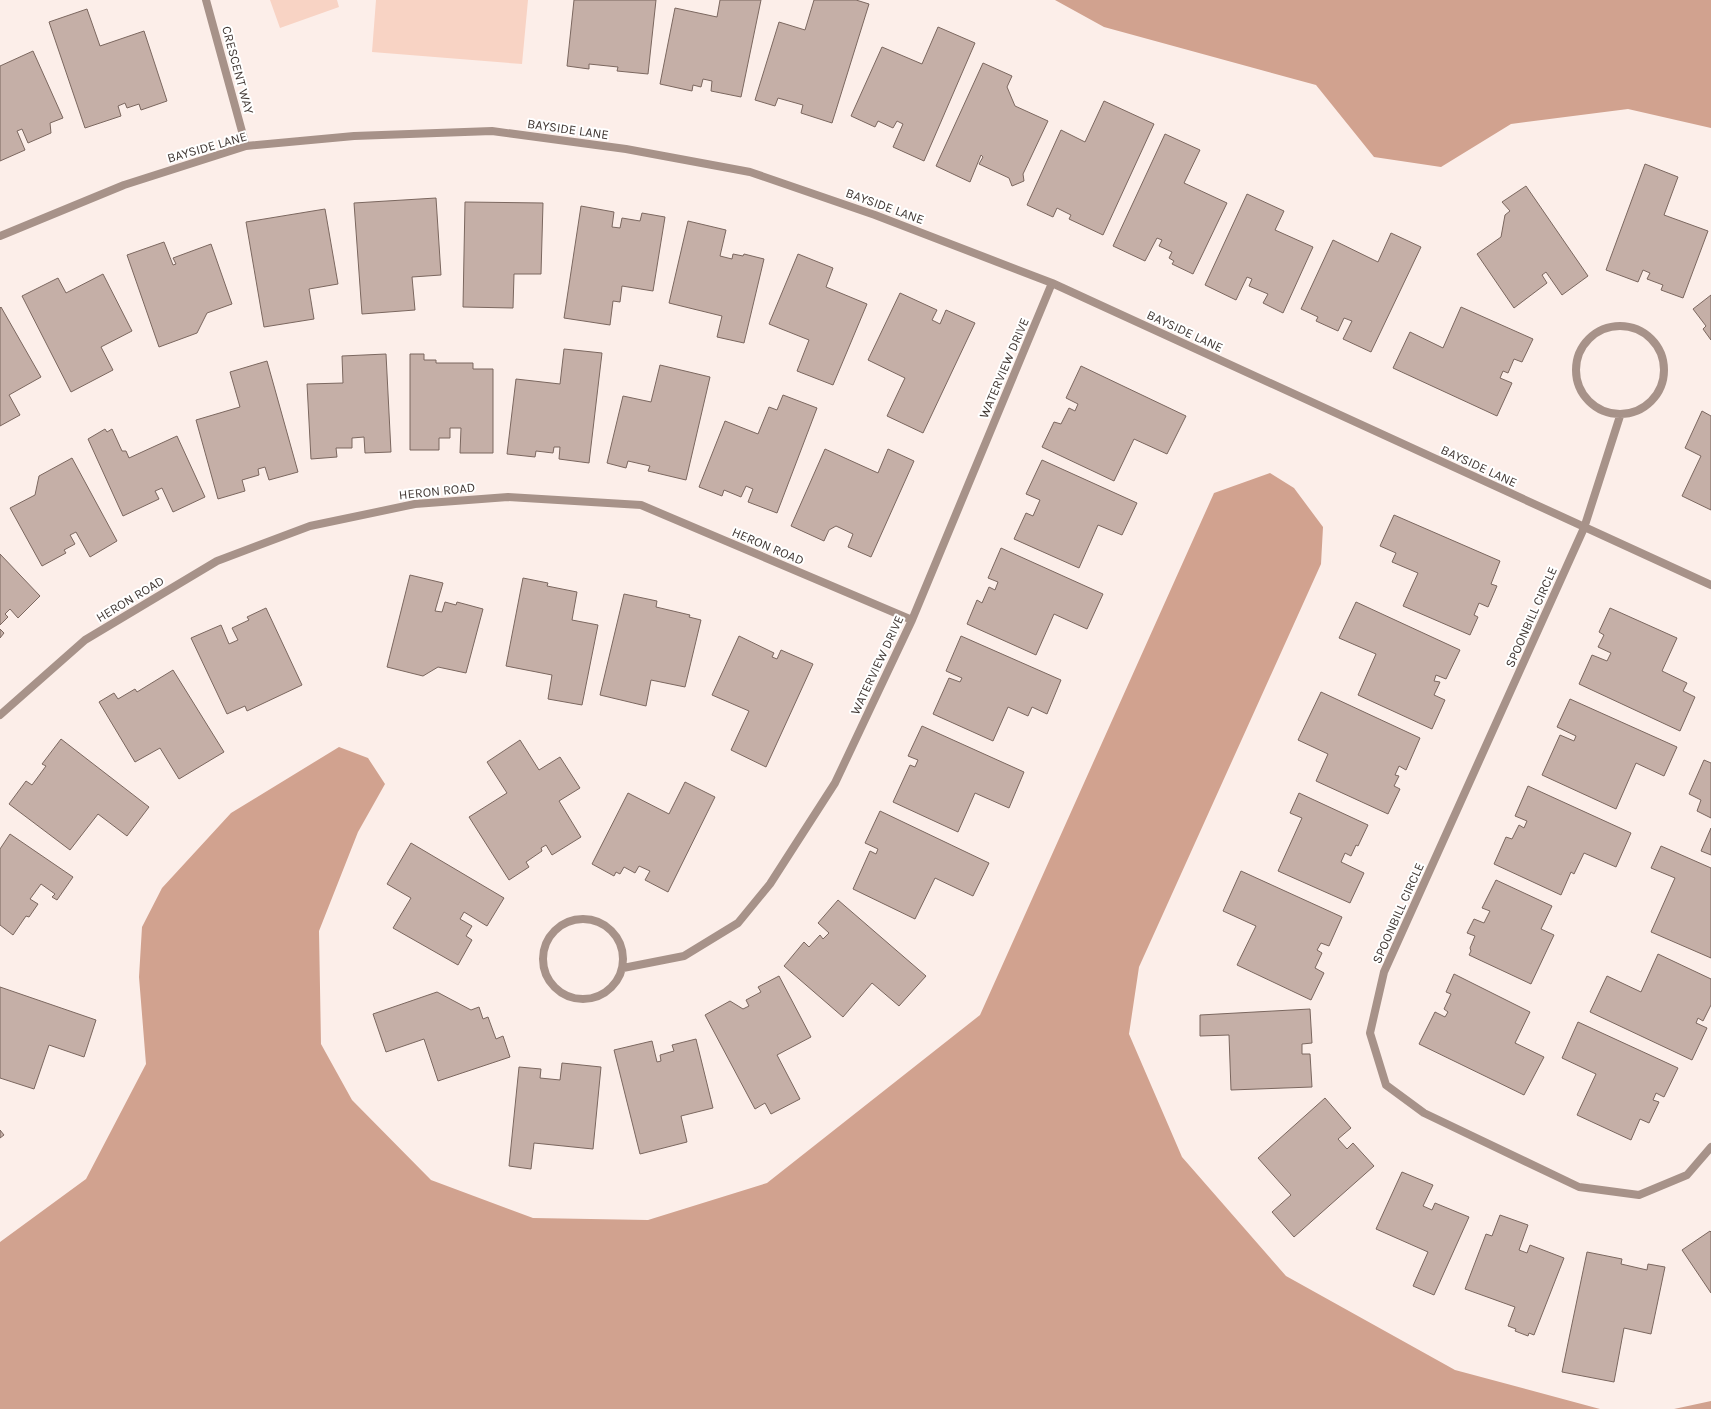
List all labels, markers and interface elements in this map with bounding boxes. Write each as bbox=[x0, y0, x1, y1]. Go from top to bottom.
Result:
street label: CRESCENT WAY bbox=[219, 24, 257, 116]
street label: BAYSIDE LANE bbox=[526, 116, 610, 142]
street label: BAYSIDE LANE bbox=[165, 128, 249, 166]
street label: BAYSIDE LANE bbox=[844, 185, 926, 227]
street label: BAYSIDE LANE bbox=[1145, 307, 1225, 355]
street label: WATERVIEW DRIVE bbox=[976, 316, 1032, 420]
street label: BAYSIDE LANE bbox=[1439, 442, 1519, 490]
street label: HERON ROAD bbox=[398, 480, 476, 502]
street label: HERON ROAD bbox=[730, 524, 806, 568]
street label: SPOONBILL CIRCLE bbox=[1502, 564, 1560, 670]
street label: HERON ROAD bbox=[93, 573, 167, 625]
street label: WATERVIEW DRIVE bbox=[847, 613, 907, 717]
street label: SPOONBILL CIRCLE bbox=[1369, 860, 1427, 966]

